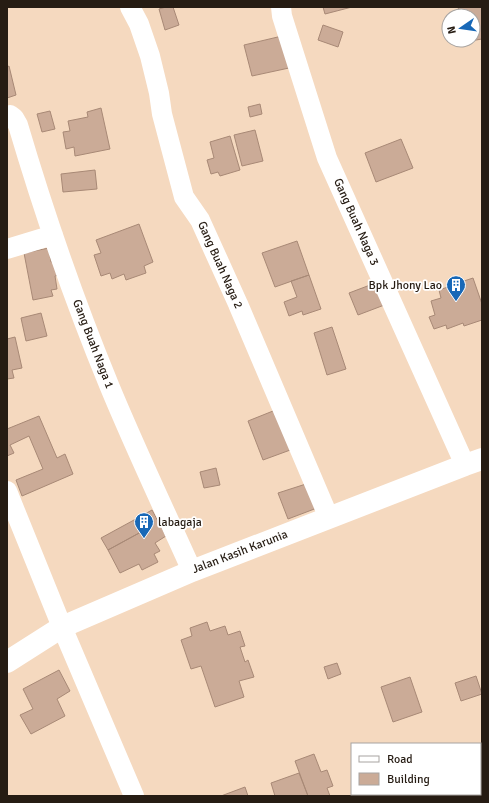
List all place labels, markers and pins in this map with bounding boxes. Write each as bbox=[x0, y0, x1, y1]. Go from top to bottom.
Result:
building icon: Bpk Jhony Lao bbox=[445, 274, 467, 302]
place label: Bpk Jhony Lao bbox=[369, 278, 442, 293]
building icon: labagaja bbox=[133, 511, 155, 539]
place label: labagaja bbox=[158, 515, 202, 530]

